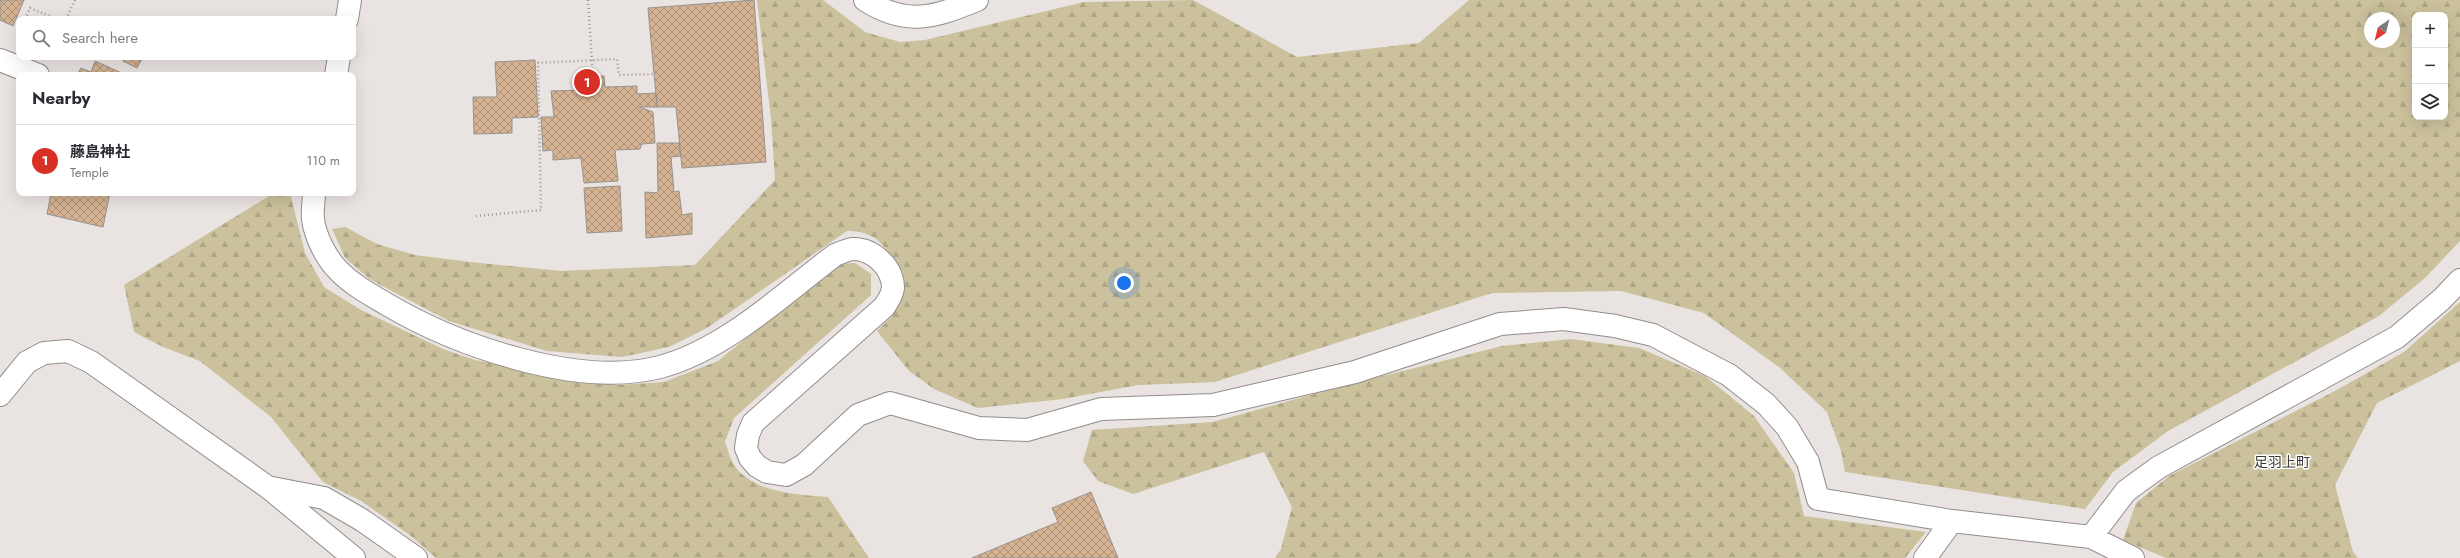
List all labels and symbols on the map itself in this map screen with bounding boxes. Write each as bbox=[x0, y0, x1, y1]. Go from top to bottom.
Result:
north arrow bbox=[2364, 12, 2400, 48]
pin: 1 bbox=[574, 67, 600, 97]
your location bbox=[1114, 273, 1134, 293]
district label: 足羽上町 bbox=[2254, 452, 2310, 472]

